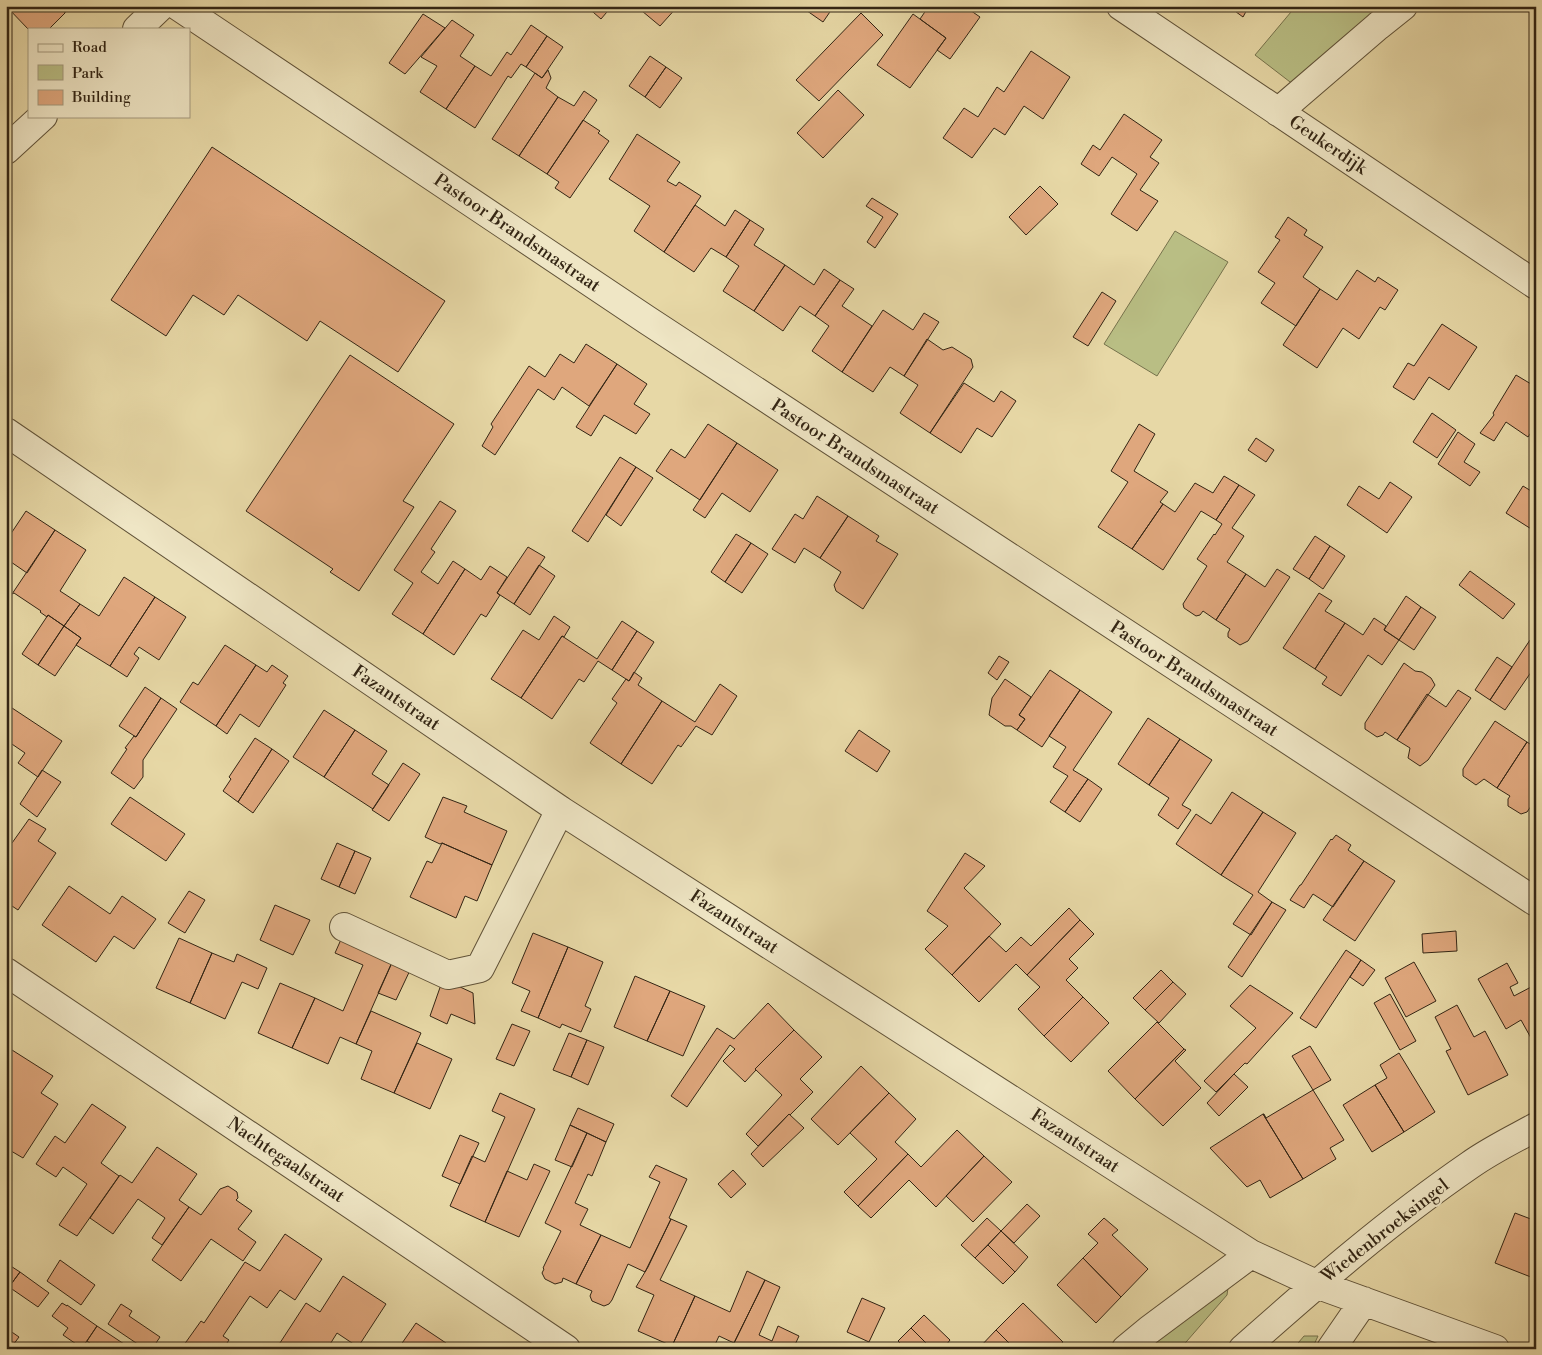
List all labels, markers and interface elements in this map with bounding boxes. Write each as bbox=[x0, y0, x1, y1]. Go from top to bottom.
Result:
legend bbox=[28, 28, 190, 118]
text: Road bbox=[72, 38, 107, 57]
text: Park bbox=[72, 64, 104, 83]
text: Building bbox=[71, 88, 131, 107]
street label: Geukerdijk bbox=[1284, 110, 1373, 181]
street label: Pastoor Brandsmastraat bbox=[429, 169, 605, 298]
street label: Pastoor Brandsmastraat bbox=[766, 394, 944, 520]
street label: Pastoor Brandsmastraat bbox=[1105, 616, 1283, 742]
street label: Fazantstraat bbox=[348, 660, 445, 736]
street label: Fazantstraat bbox=[685, 885, 783, 960]
street label: Fazantstraat bbox=[1026, 1104, 1124, 1179]
street label: Nachtegaalstraat bbox=[223, 1112, 350, 1208]
street label: Wiedenbroeksingel bbox=[1316, 1174, 1454, 1289]

